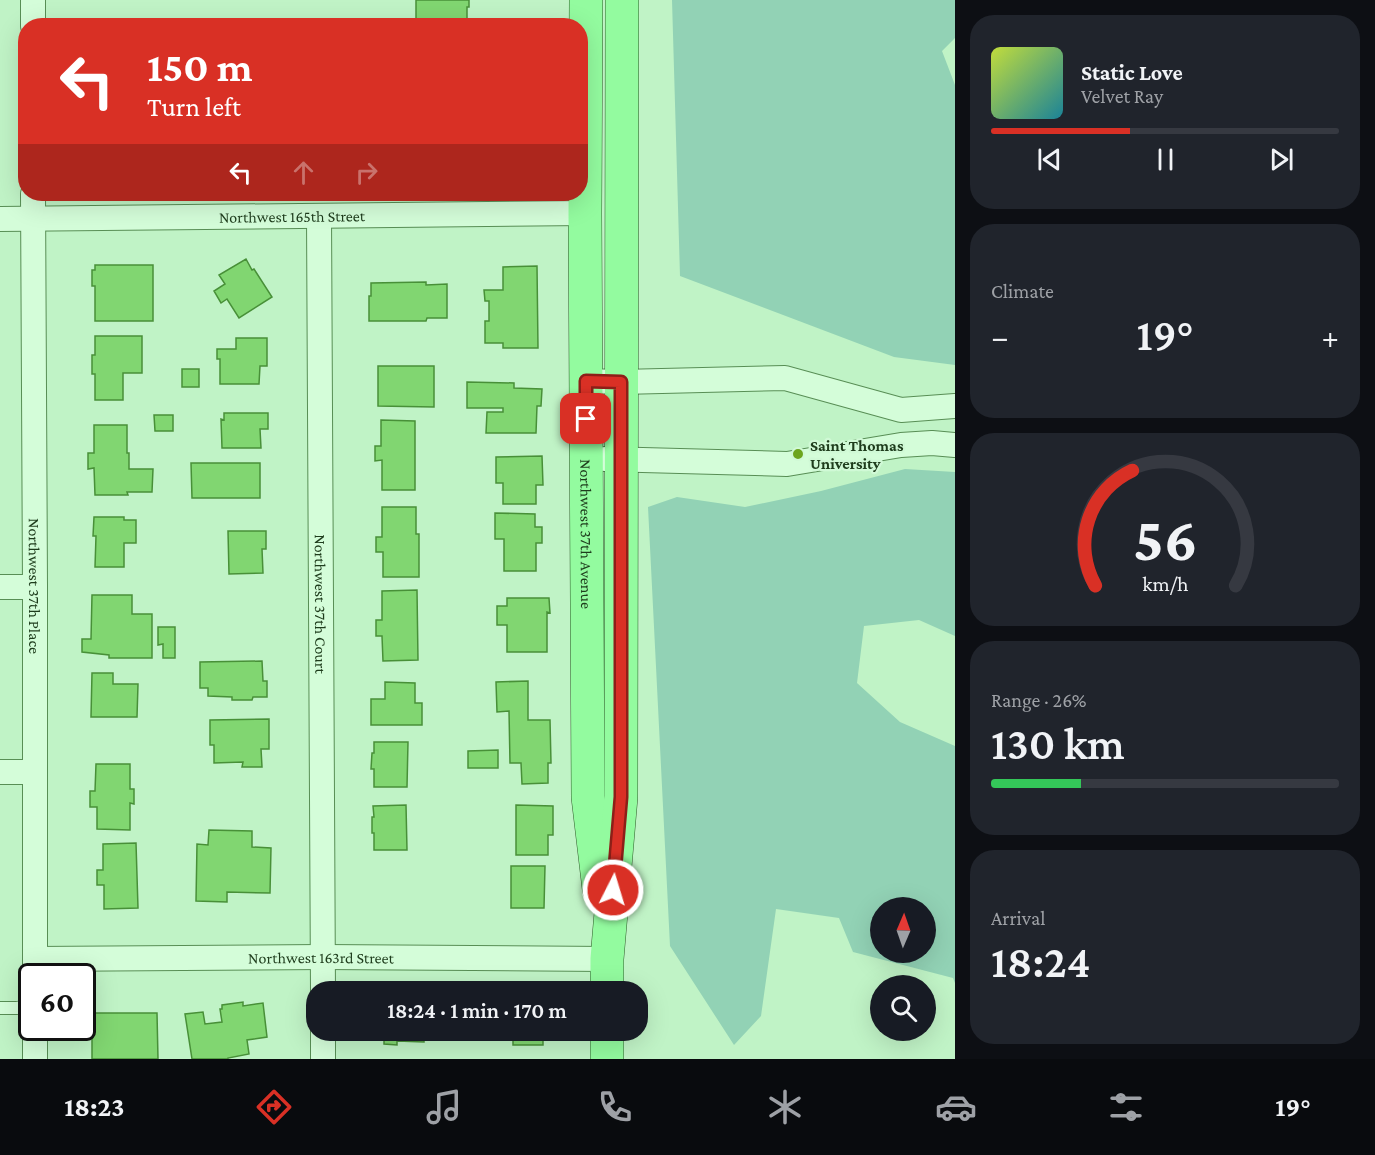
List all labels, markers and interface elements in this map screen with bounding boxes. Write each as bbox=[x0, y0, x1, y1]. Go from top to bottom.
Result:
icon: left bbox=[48, 42, 126, 120]
text: 150 m bbox=[147, 43, 252, 90]
text: Static Love bbox=[1081, 60, 1183, 85]
text: Velvet Ray bbox=[1081, 85, 1163, 107]
text: Turn left bbox=[147, 92, 241, 122]
icon: previous bbox=[1033, 143, 1066, 176]
icon: pause bbox=[1149, 143, 1182, 176]
icon: next bbox=[1265, 143, 1298, 176]
icon: left bbox=[224, 156, 257, 189]
icon: ahead bbox=[287, 156, 320, 189]
icon: right bbox=[350, 156, 383, 189]
street label: Northwest 165th Street bbox=[219, 207, 366, 226]
text: Climate bbox=[991, 280, 1054, 302]
text: 19° bbox=[1137, 310, 1193, 360]
text: − bbox=[991, 318, 1008, 355]
text: + bbox=[1322, 318, 1339, 355]
pin bbox=[560, 393, 611, 444]
icon: arrive bbox=[569, 402, 602, 435]
place label: Saint Thomas University bbox=[810, 437, 904, 472]
marker: Saint Thomas University bbox=[791, 447, 805, 461]
street label: Northwest 37th Avenue bbox=[577, 459, 595, 609]
text: 56 bbox=[1133, 505, 1197, 574]
street label: Northwest 37th Place bbox=[26, 518, 43, 654]
street label: Northwest 37th Court bbox=[312, 534, 329, 675]
text: km/h bbox=[1142, 573, 1189, 597]
text: Range · 26% bbox=[991, 689, 1087, 711]
text: 130 km bbox=[991, 719, 1125, 769]
position arrow bbox=[581, 858, 645, 922]
north arrow bbox=[870, 897, 936, 963]
map controls bbox=[870, 897, 936, 1041]
text: Arrival bbox=[991, 907, 1045, 929]
text: 18:24 bbox=[991, 937, 1090, 987]
street label: Northwest 163rd Street bbox=[248, 949, 395, 967]
speed limit sign: 60 bbox=[18, 963, 96, 1041]
button: search bbox=[870, 975, 936, 1041]
text: 18:24 · 1 min · 170 m bbox=[387, 998, 567, 1023]
icon: directions bbox=[253, 1086, 295, 1128]
icon: music bbox=[423, 1086, 465, 1128]
icon: phone bbox=[594, 1086, 636, 1128]
icon: climate bbox=[764, 1086, 806, 1128]
icon: car bbox=[935, 1086, 977, 1128]
icon: filters bbox=[1105, 1086, 1147, 1128]
text: 18:23 bbox=[64, 1092, 124, 1122]
text: 19° bbox=[1275, 1092, 1311, 1122]

